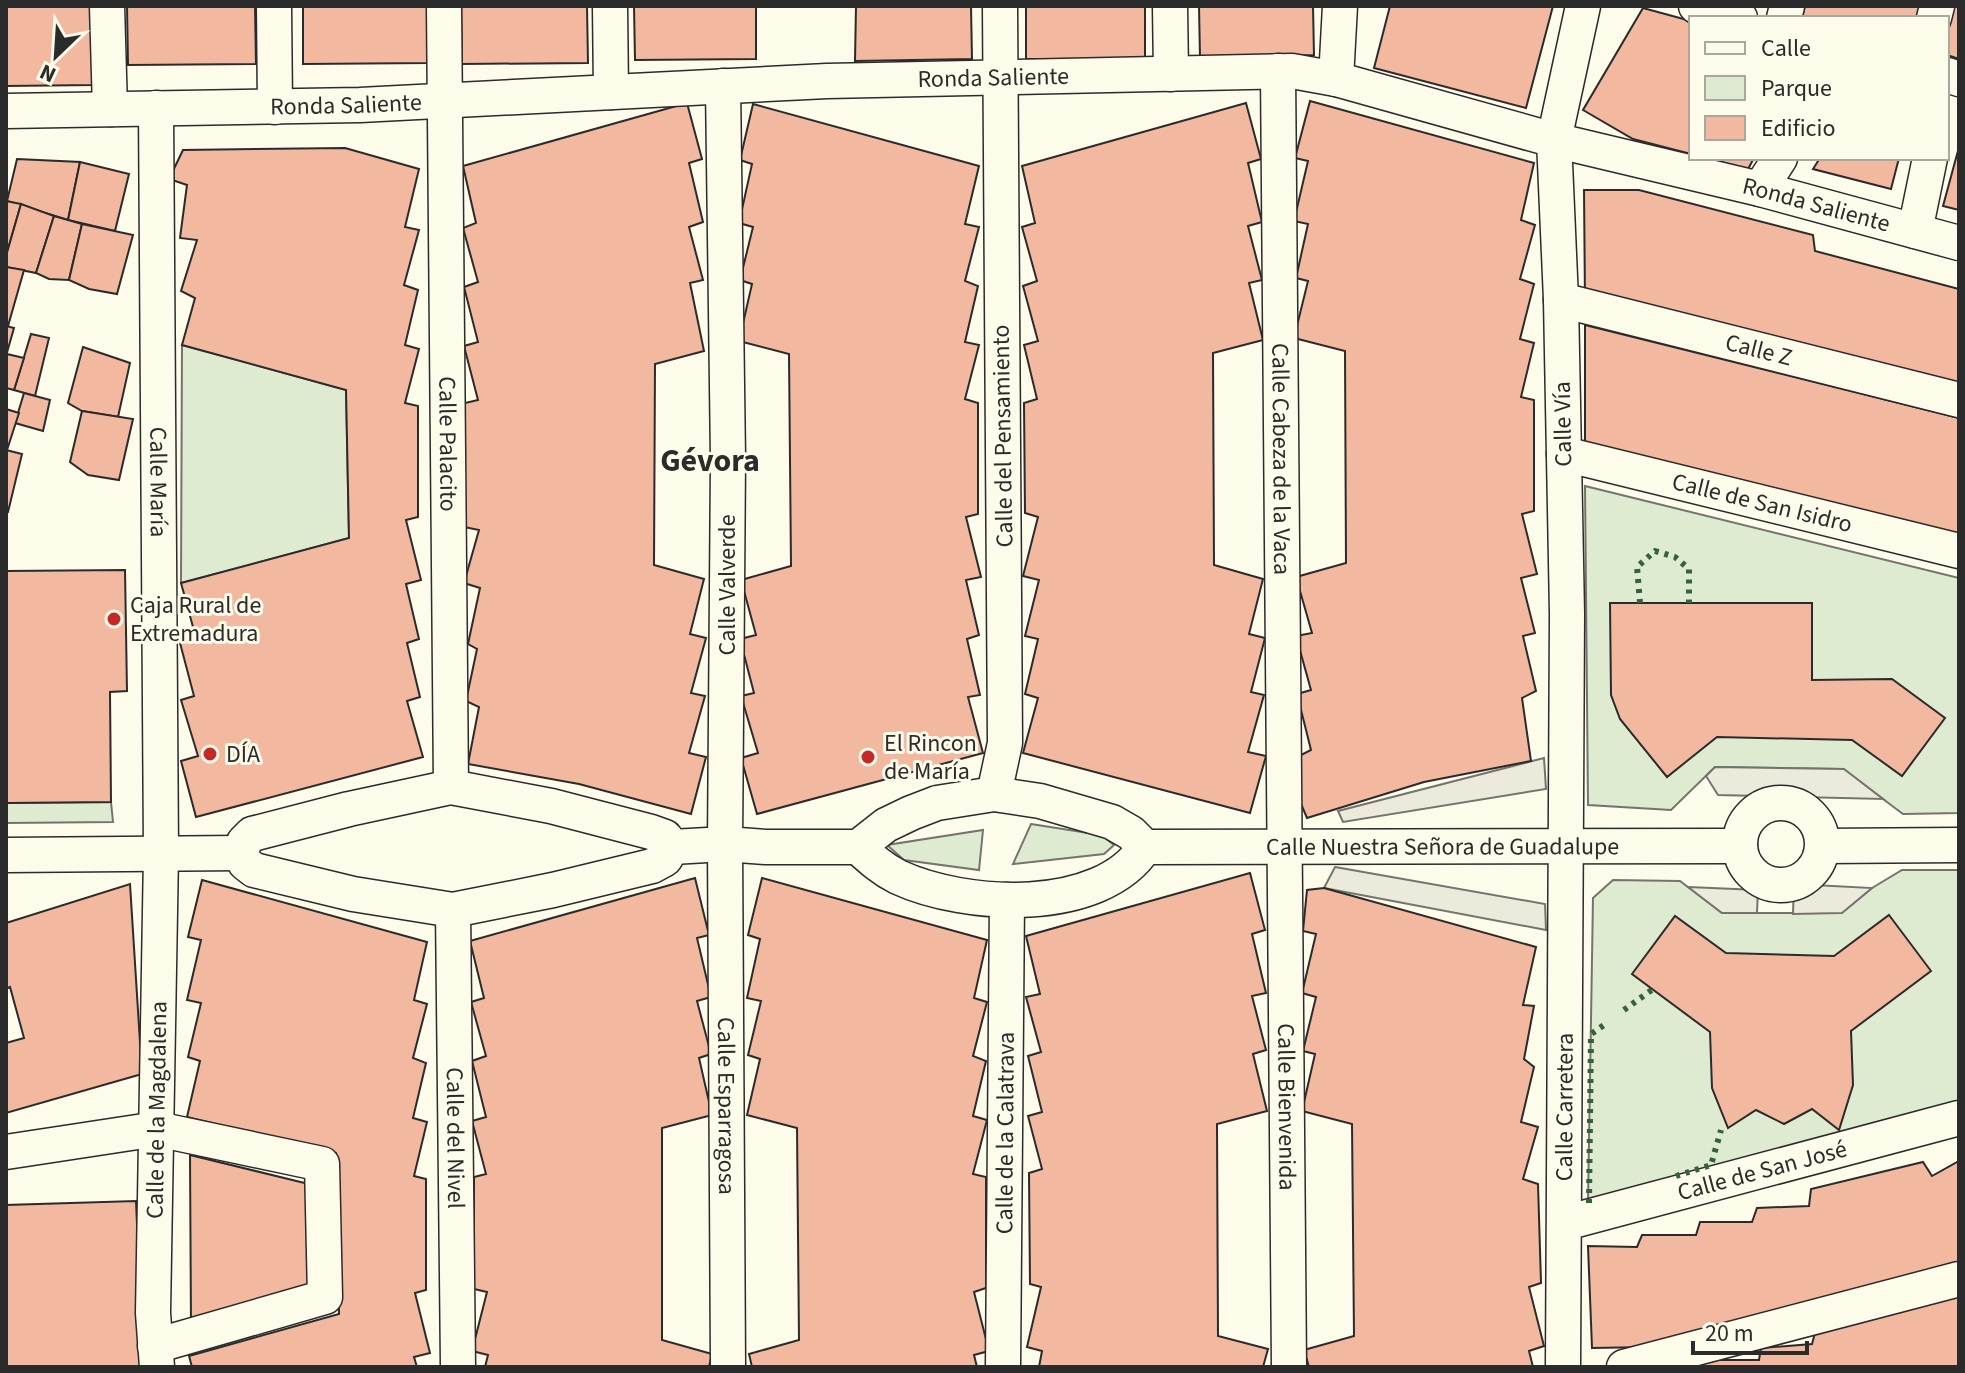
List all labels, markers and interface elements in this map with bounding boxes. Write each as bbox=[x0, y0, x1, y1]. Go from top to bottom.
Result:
north arrow bbox=[16, 16, 96, 96]
legend bbox=[1689, 16, 1949, 160]
text: Calle bbox=[1761, 31, 1811, 66]
text: N bbox=[35, 56, 61, 91]
street label: Ronda Saliente bbox=[917, 58, 1069, 97]
text: Parque bbox=[1761, 71, 1832, 106]
street label: Ronda Saliente bbox=[270, 84, 423, 124]
text: Edificio bbox=[1761, 111, 1835, 146]
street label: Ronda Saliente bbox=[1739, 168, 1894, 241]
street label: Calle del Pensamiento bbox=[984, 324, 1022, 548]
street label: Calle Z bbox=[1722, 324, 1796, 375]
street label: Calle Cabeza de la Vaca bbox=[1263, 343, 1300, 575]
street label: Calle Palacito bbox=[430, 376, 466, 512]
street label: Calle Vía bbox=[1545, 381, 1581, 467]
street label: Calle María bbox=[141, 427, 176, 537]
district label: Gévora bbox=[660, 438, 760, 484]
street label: Calle de San Isidro bbox=[1668, 464, 1856, 542]
street label: Calle Valverde bbox=[710, 514, 745, 656]
place label: Caja Rural de Extremadura bbox=[130, 588, 261, 651]
marker: Caja Rural de Extremadura bbox=[105, 610, 123, 628]
place label: El Rincon de María bbox=[884, 726, 977, 789]
place label: DÍA bbox=[226, 737, 260, 772]
marker: DÍA bbox=[201, 745, 219, 763]
marker: El Rincon de María bbox=[859, 748, 877, 766]
street label: Calle Nuestra Señora de Guadalupe bbox=[1266, 829, 1619, 864]
street label: Calle de la Magdalena bbox=[138, 1001, 176, 1219]
street label: Calle Esparragosa bbox=[708, 1017, 745, 1195]
street label: Calle Bienvenida bbox=[1269, 1023, 1305, 1191]
street label: Calle de la Calatrava bbox=[987, 1032, 1023, 1234]
street label: Calle Carretera bbox=[1546, 1033, 1582, 1181]
street label: Calle del Nivel bbox=[437, 1067, 474, 1209]
street label: Calle de San José bbox=[1673, 1131, 1851, 1210]
scale bar bbox=[1693, 1305, 1807, 1355]
text: 20 m bbox=[1705, 1316, 1754, 1351]

